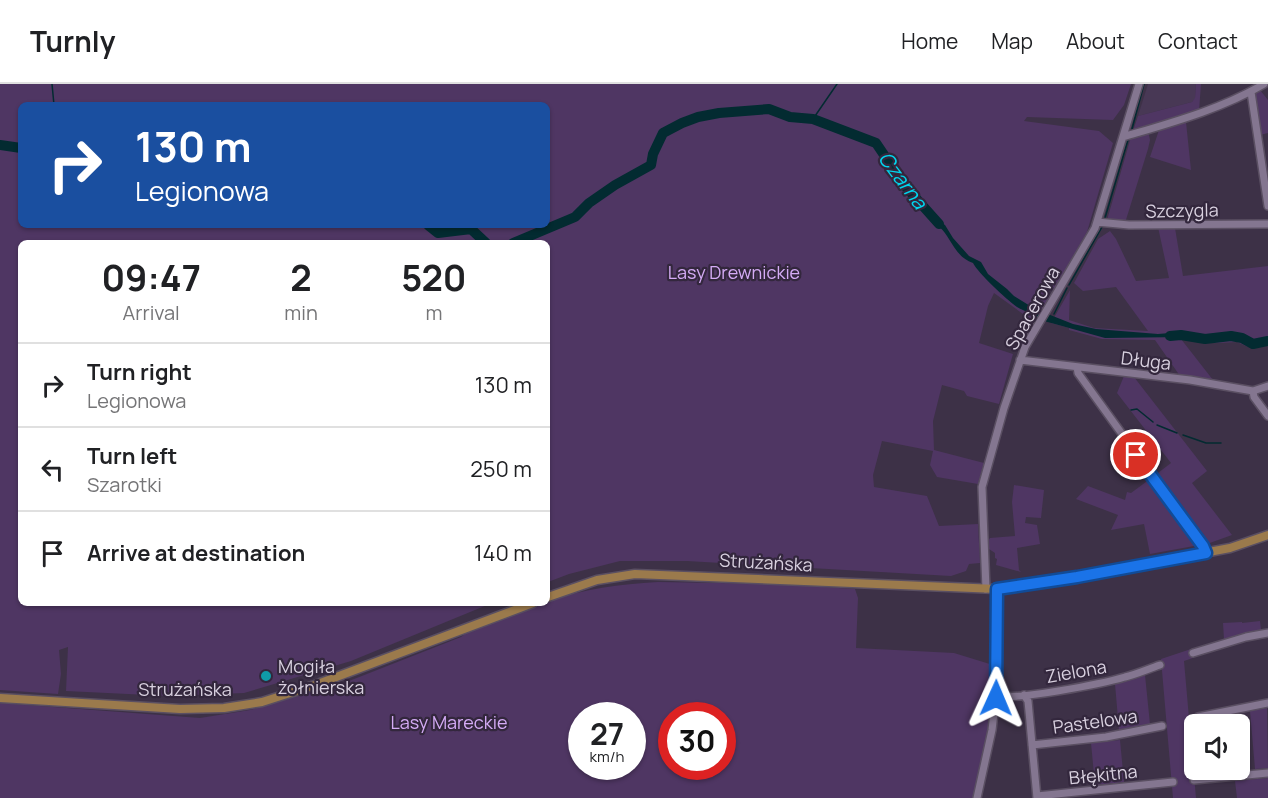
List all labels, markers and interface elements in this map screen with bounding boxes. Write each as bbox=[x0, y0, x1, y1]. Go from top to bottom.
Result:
text: Turnly bbox=[30, 22, 115, 60]
text: Home bbox=[901, 27, 958, 55]
text: Map bbox=[991, 27, 1033, 55]
text: About bbox=[1066, 27, 1125, 55]
text: Contact bbox=[1158, 27, 1238, 55]
text: 130 m bbox=[135, 117, 252, 175]
icon: right bbox=[36, 126, 114, 204]
water label: Czarna bbox=[872, 146, 934, 215]
text: Legionowa bbox=[135, 172, 269, 209]
street label: Szczygla bbox=[1145, 197, 1219, 223]
text: 09:47 bbox=[101, 253, 201, 302]
text: 2 bbox=[290, 253, 312, 302]
text: 520 bbox=[401, 253, 467, 302]
park label: Lasy Drewnickie bbox=[668, 260, 800, 284]
street label: Spacerowa bbox=[999, 262, 1065, 354]
text: Arrival bbox=[123, 299, 180, 326]
text: min bbox=[284, 299, 318, 326]
text: m bbox=[425, 299, 442, 326]
street label: Długa bbox=[1120, 345, 1172, 375]
text: Turn right bbox=[87, 357, 192, 387]
icon: right bbox=[36, 369, 69, 402]
text: 130 m bbox=[475, 370, 532, 400]
text: Legionowa bbox=[87, 387, 186, 414]
pin bbox=[1110, 429, 1161, 480]
icon: arrive bbox=[1119, 438, 1152, 471]
text: Turn left bbox=[87, 441, 177, 471]
icon: left bbox=[36, 453, 69, 486]
text: 250 m bbox=[470, 454, 532, 484]
text: Szarotki bbox=[87, 471, 162, 498]
icon: arrive bbox=[36, 537, 69, 570]
text: Arrive at destination bbox=[87, 538, 305, 568]
text: 140 m bbox=[474, 538, 532, 568]
street label: Strużańska bbox=[719, 548, 813, 576]
place label: Mogiła żołnierska bbox=[278, 654, 364, 699]
street label: Zielona bbox=[1044, 654, 1108, 688]
position arrow bbox=[964, 666, 1028, 730]
marker: Mogiła żołnierska bbox=[259, 669, 273, 683]
street label: Strużańska bbox=[138, 677, 232, 701]
speed limit sign: 30 bbox=[658, 702, 736, 780]
street label: Pastelowa bbox=[1051, 703, 1139, 739]
park label: Lasy Mareckie bbox=[391, 710, 507, 734]
text: 27 bbox=[590, 713, 624, 754]
map controls bbox=[1184, 714, 1250, 780]
button: sound bbox=[1184, 714, 1250, 780]
text: km/h bbox=[590, 746, 624, 767]
street label: Błękitna bbox=[1067, 758, 1139, 790]

